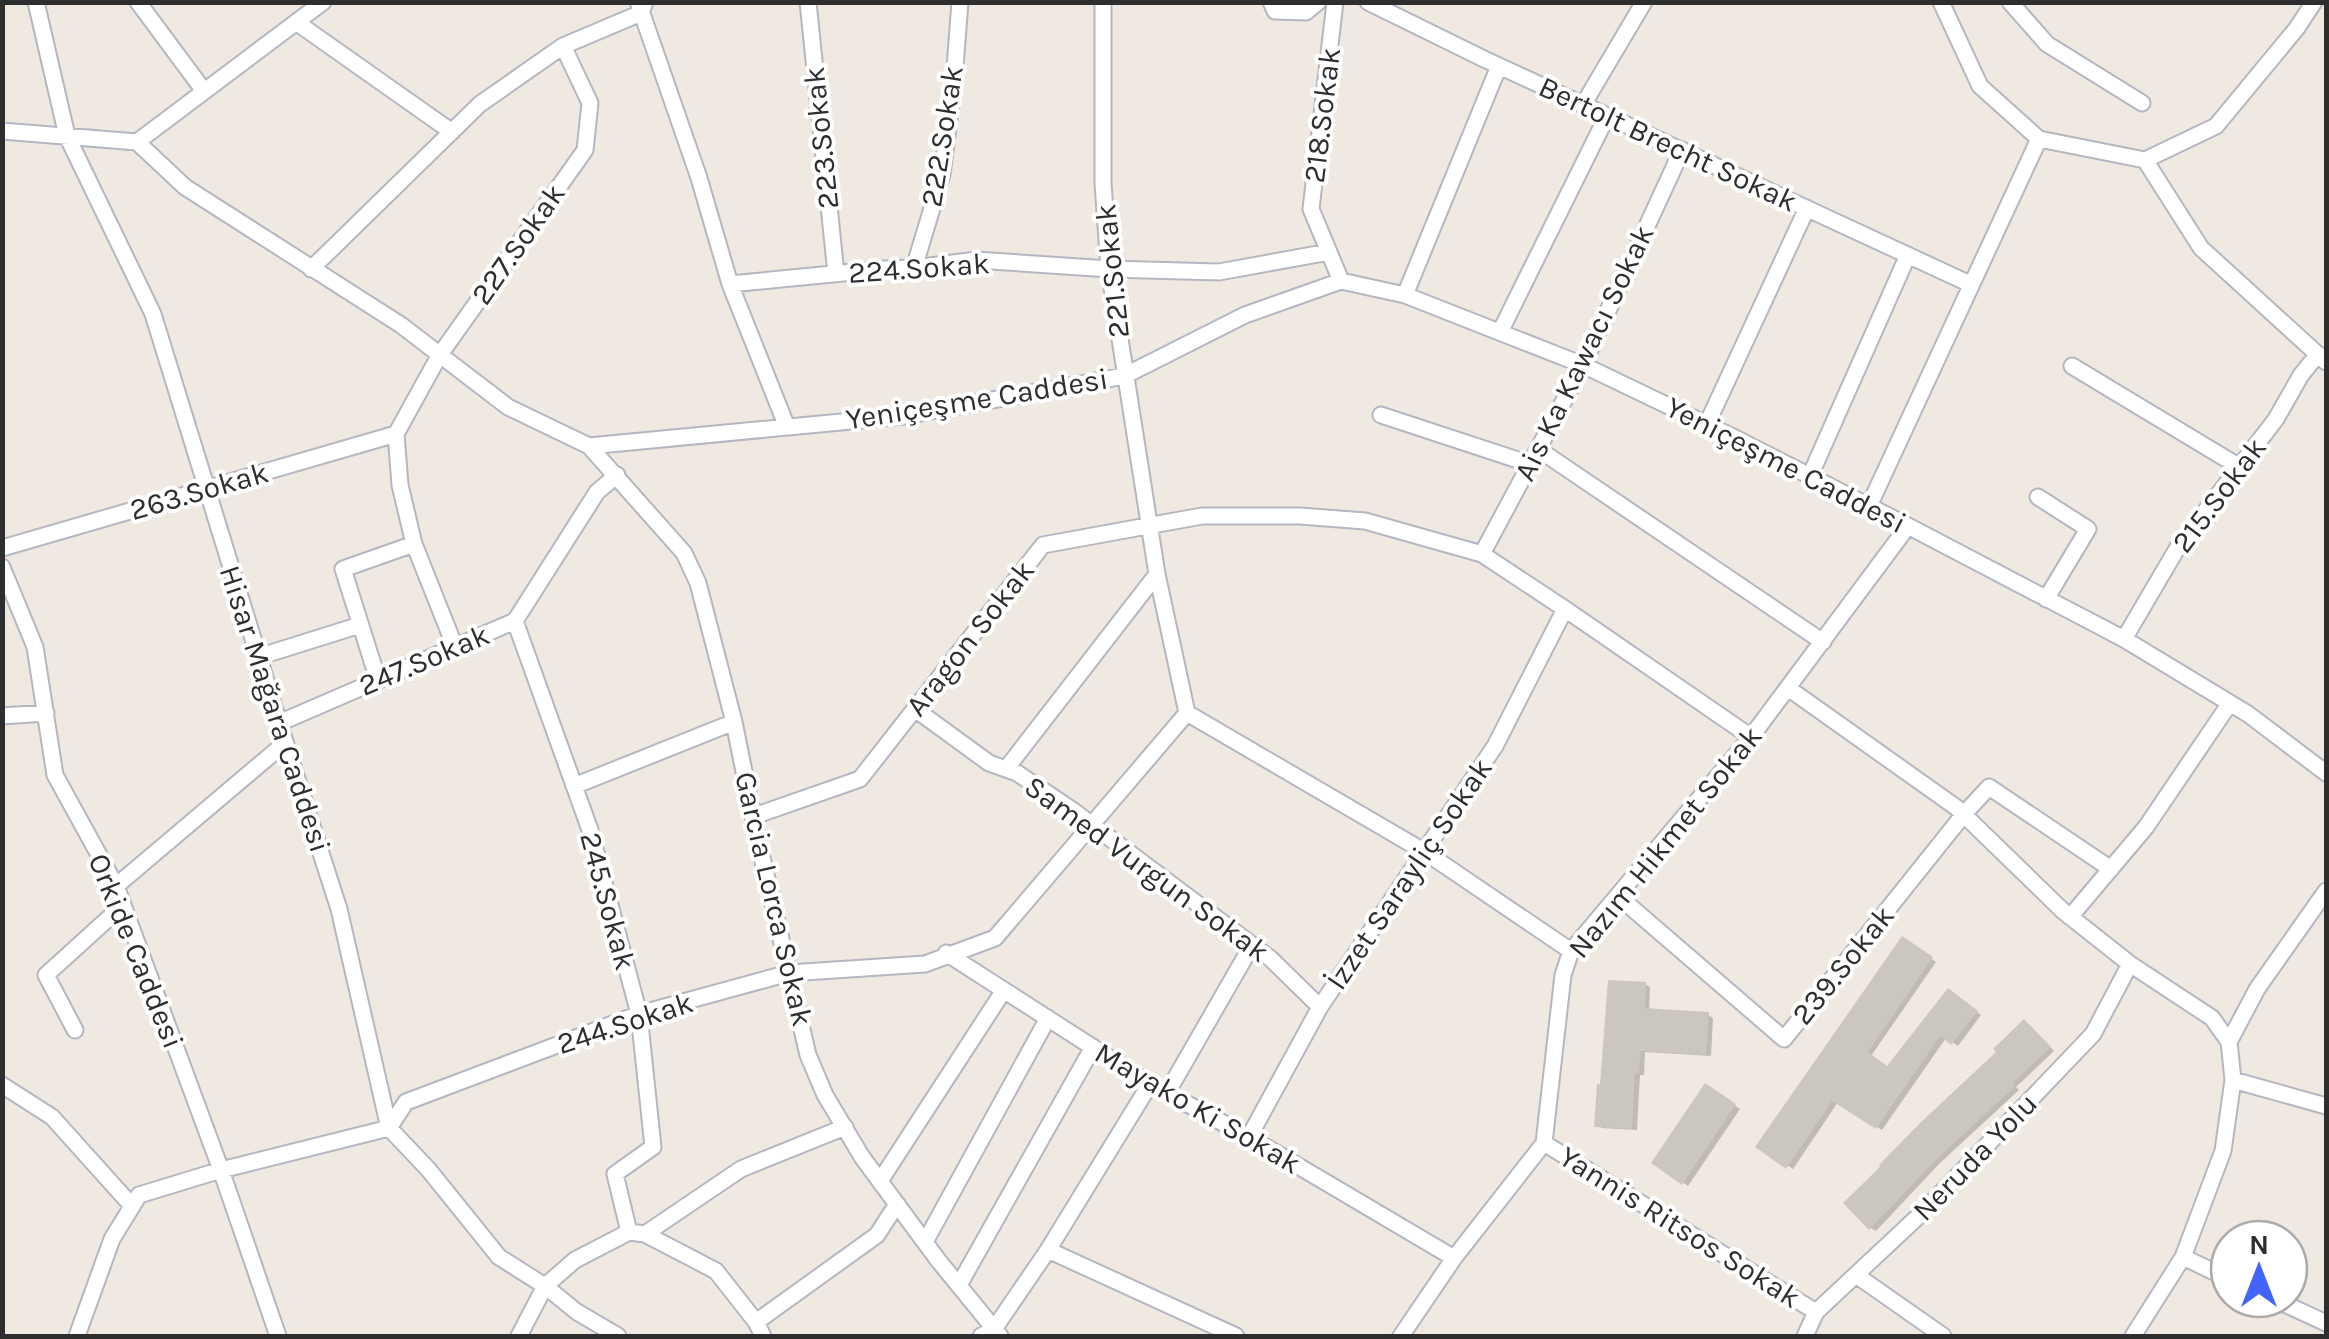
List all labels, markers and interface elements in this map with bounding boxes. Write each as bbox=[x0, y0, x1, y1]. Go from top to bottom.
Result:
street label: 218.Sokak bbox=[1296, 45, 1348, 185]
street label: 222.Sokak bbox=[913, 63, 971, 209]
street label: 223.Sokak bbox=[796, 65, 846, 211]
street label: Bertolt Brecht Sokak bbox=[1533, 68, 1803, 220]
street label: 227.Sokak bbox=[463, 177, 573, 311]
street label: 221.Sokak bbox=[1087, 202, 1137, 340]
street label: Ais Ka Kawacı Sokak bbox=[1506, 219, 1662, 487]
street label: 224.Sokak bbox=[847, 245, 991, 291]
street label: Yeniçeşme Caddesi bbox=[843, 361, 1111, 437]
street label: Yeniçeşme Caddesi bbox=[1660, 389, 1912, 541]
street label: 215.Sokak bbox=[2164, 430, 2274, 560]
street label: 263.Sokak bbox=[126, 454, 272, 528]
street label: Aragon Sokak bbox=[898, 553, 1042, 723]
street label: Hisar Mağara Caddesi bbox=[212, 561, 338, 857]
street label: 247.Sokak bbox=[353, 616, 495, 704]
street label: Nazım Hikmet Sokak bbox=[1560, 719, 1770, 965]
street label: İzzet Sarayliç Sokak bbox=[1318, 751, 1500, 997]
street label: Garcia Lorca Sokak bbox=[727, 768, 821, 1030]
street label: Samed Vurgun Sokak bbox=[1018, 768, 1276, 970]
street label: 245.Sokak bbox=[572, 828, 644, 974]
street label: Orkide Caddesi bbox=[81, 848, 191, 1054]
street label: 239.Sokak bbox=[1784, 898, 1902, 1032]
street label: 244.Sokak bbox=[552, 984, 698, 1062]
street label: Mayako Ki Sokak bbox=[1089, 1034, 1307, 1182]
street label: Neruda Yolu bbox=[1905, 1086, 2045, 1228]
street label: Yannis Ritsos Sokak bbox=[1553, 1138, 1807, 1316]
north arrow bbox=[2209, 1219, 2309, 1319]
text: N bbox=[2249, 1228, 2269, 1261]

